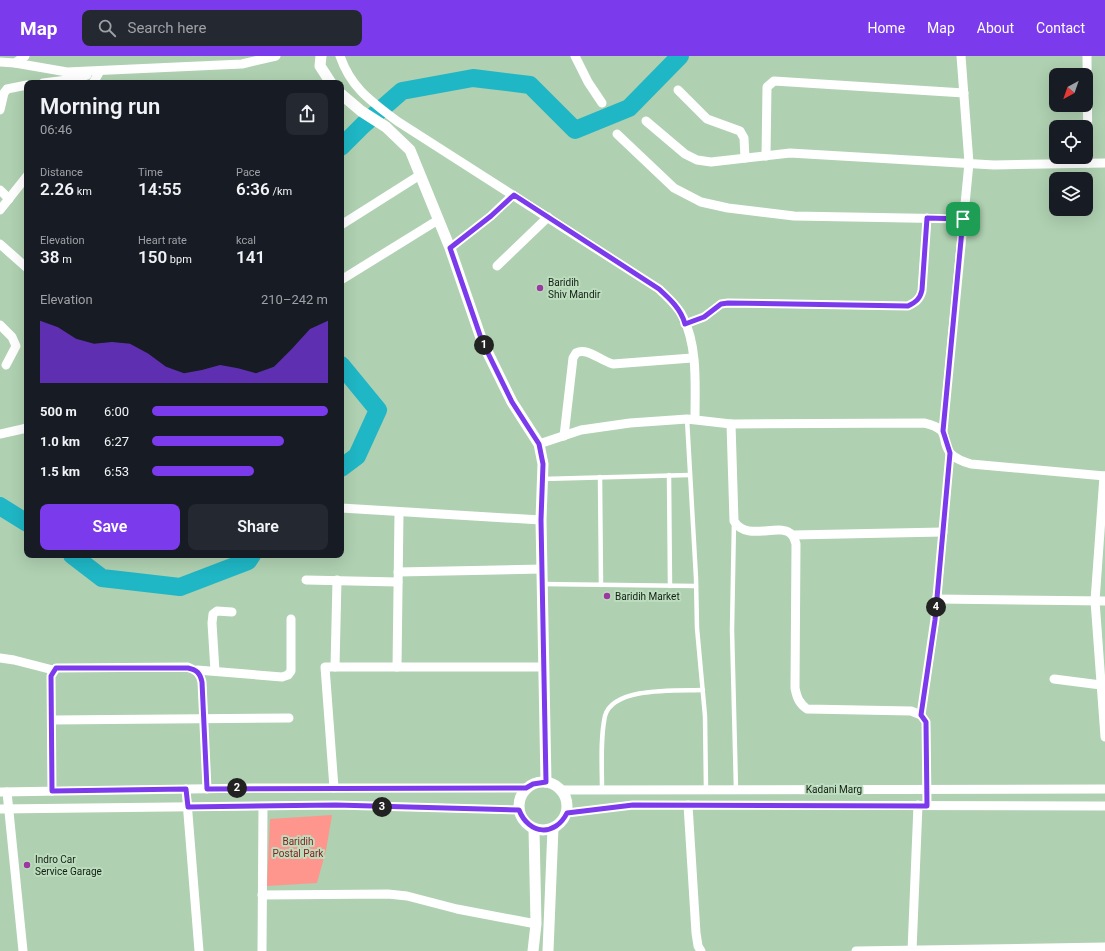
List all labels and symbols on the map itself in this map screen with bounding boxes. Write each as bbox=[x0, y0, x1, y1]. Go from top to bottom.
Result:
north arrow bbox=[1049, 68, 1093, 112]
pin bbox=[946, 202, 980, 236]
place label: Baridih Shiv Mandir bbox=[548, 277, 601, 300]
marker: Baridih Shiv Mandir bbox=[535, 283, 545, 293]
pin: 1 bbox=[474, 335, 494, 355]
marker: Baridih Market bbox=[602, 591, 612, 601]
place label: Baridih Market bbox=[615, 591, 680, 602]
pin: 4 bbox=[926, 597, 946, 617]
pin: 2 bbox=[227, 778, 247, 798]
street label: Kadani Marg bbox=[806, 784, 862, 795]
pin: 3 bbox=[372, 797, 392, 817]
park label: Baridih Postal Park bbox=[273, 836, 324, 859]
place label: Indro Car Service Garage bbox=[35, 854, 102, 877]
marker: Indro Car Service Garage bbox=[22, 860, 32, 870]

